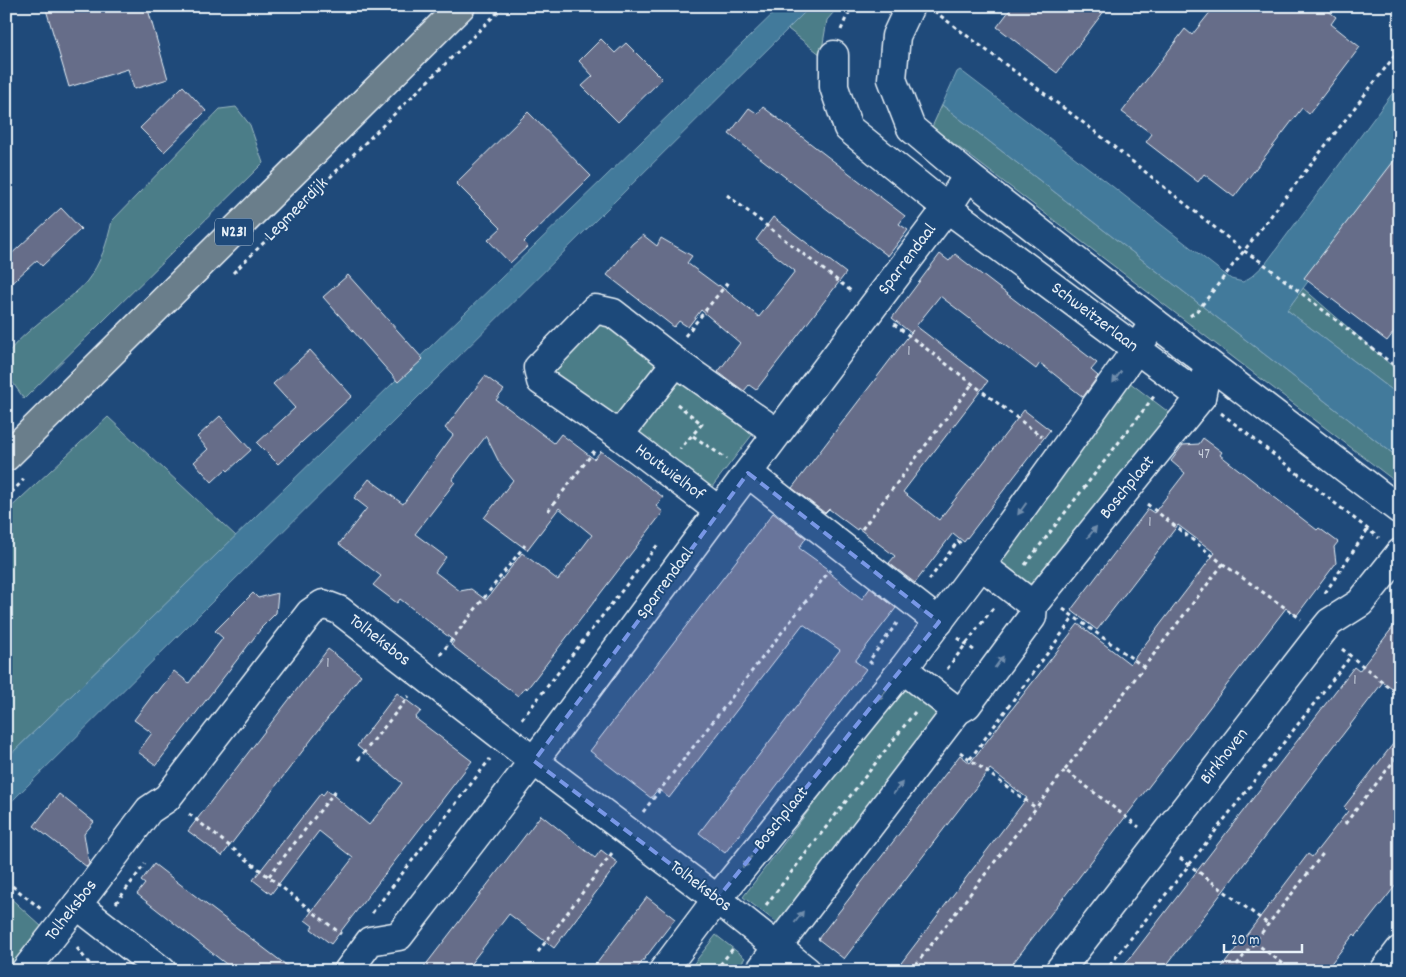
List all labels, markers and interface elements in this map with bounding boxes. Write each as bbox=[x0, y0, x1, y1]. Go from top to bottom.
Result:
street label: Legmeerdijk bbox=[259, 172, 335, 248]
road number: N231 bbox=[215, 218, 253, 246]
street label: Sparrendaal bbox=[873, 218, 944, 301]
street label: Schweitzerlaan bbox=[1045, 277, 1143, 359]
house number: 1 bbox=[907, 341, 911, 363]
one-way arrow bbox=[1111, 370, 1122, 383]
street label: Houtwielhof bbox=[629, 439, 710, 508]
house number: 47 bbox=[1198, 444, 1210, 466]
street label: Boschplaat bbox=[1094, 450, 1162, 525]
one-way arrow bbox=[1016, 502, 1027, 515]
house number: 1 bbox=[1148, 512, 1152, 534]
one-way arrow bbox=[1087, 525, 1098, 538]
street label: Sparrendaal bbox=[631, 542, 701, 625]
street label: Tolheksbos bbox=[343, 609, 415, 673]
house number: 1 bbox=[326, 653, 330, 675]
one-way arrow bbox=[994, 655, 1004, 669]
house number: 1 bbox=[1353, 670, 1357, 692]
one-way arrow bbox=[877, 688, 888, 701]
street label: Birkhoven bbox=[1195, 723, 1255, 791]
street label: Boschplaat bbox=[748, 781, 816, 856]
one-way arrow bbox=[893, 781, 903, 795]
street label: Tolheksbos bbox=[664, 855, 736, 919]
one-way arrow bbox=[741, 855, 752, 868]
street label: Tolheksbos bbox=[40, 875, 104, 947]
one-way arrow bbox=[794, 911, 805, 924]
scale bar bbox=[1224, 922, 1301, 954]
text: 20 m bbox=[1231, 930, 1259, 952]

